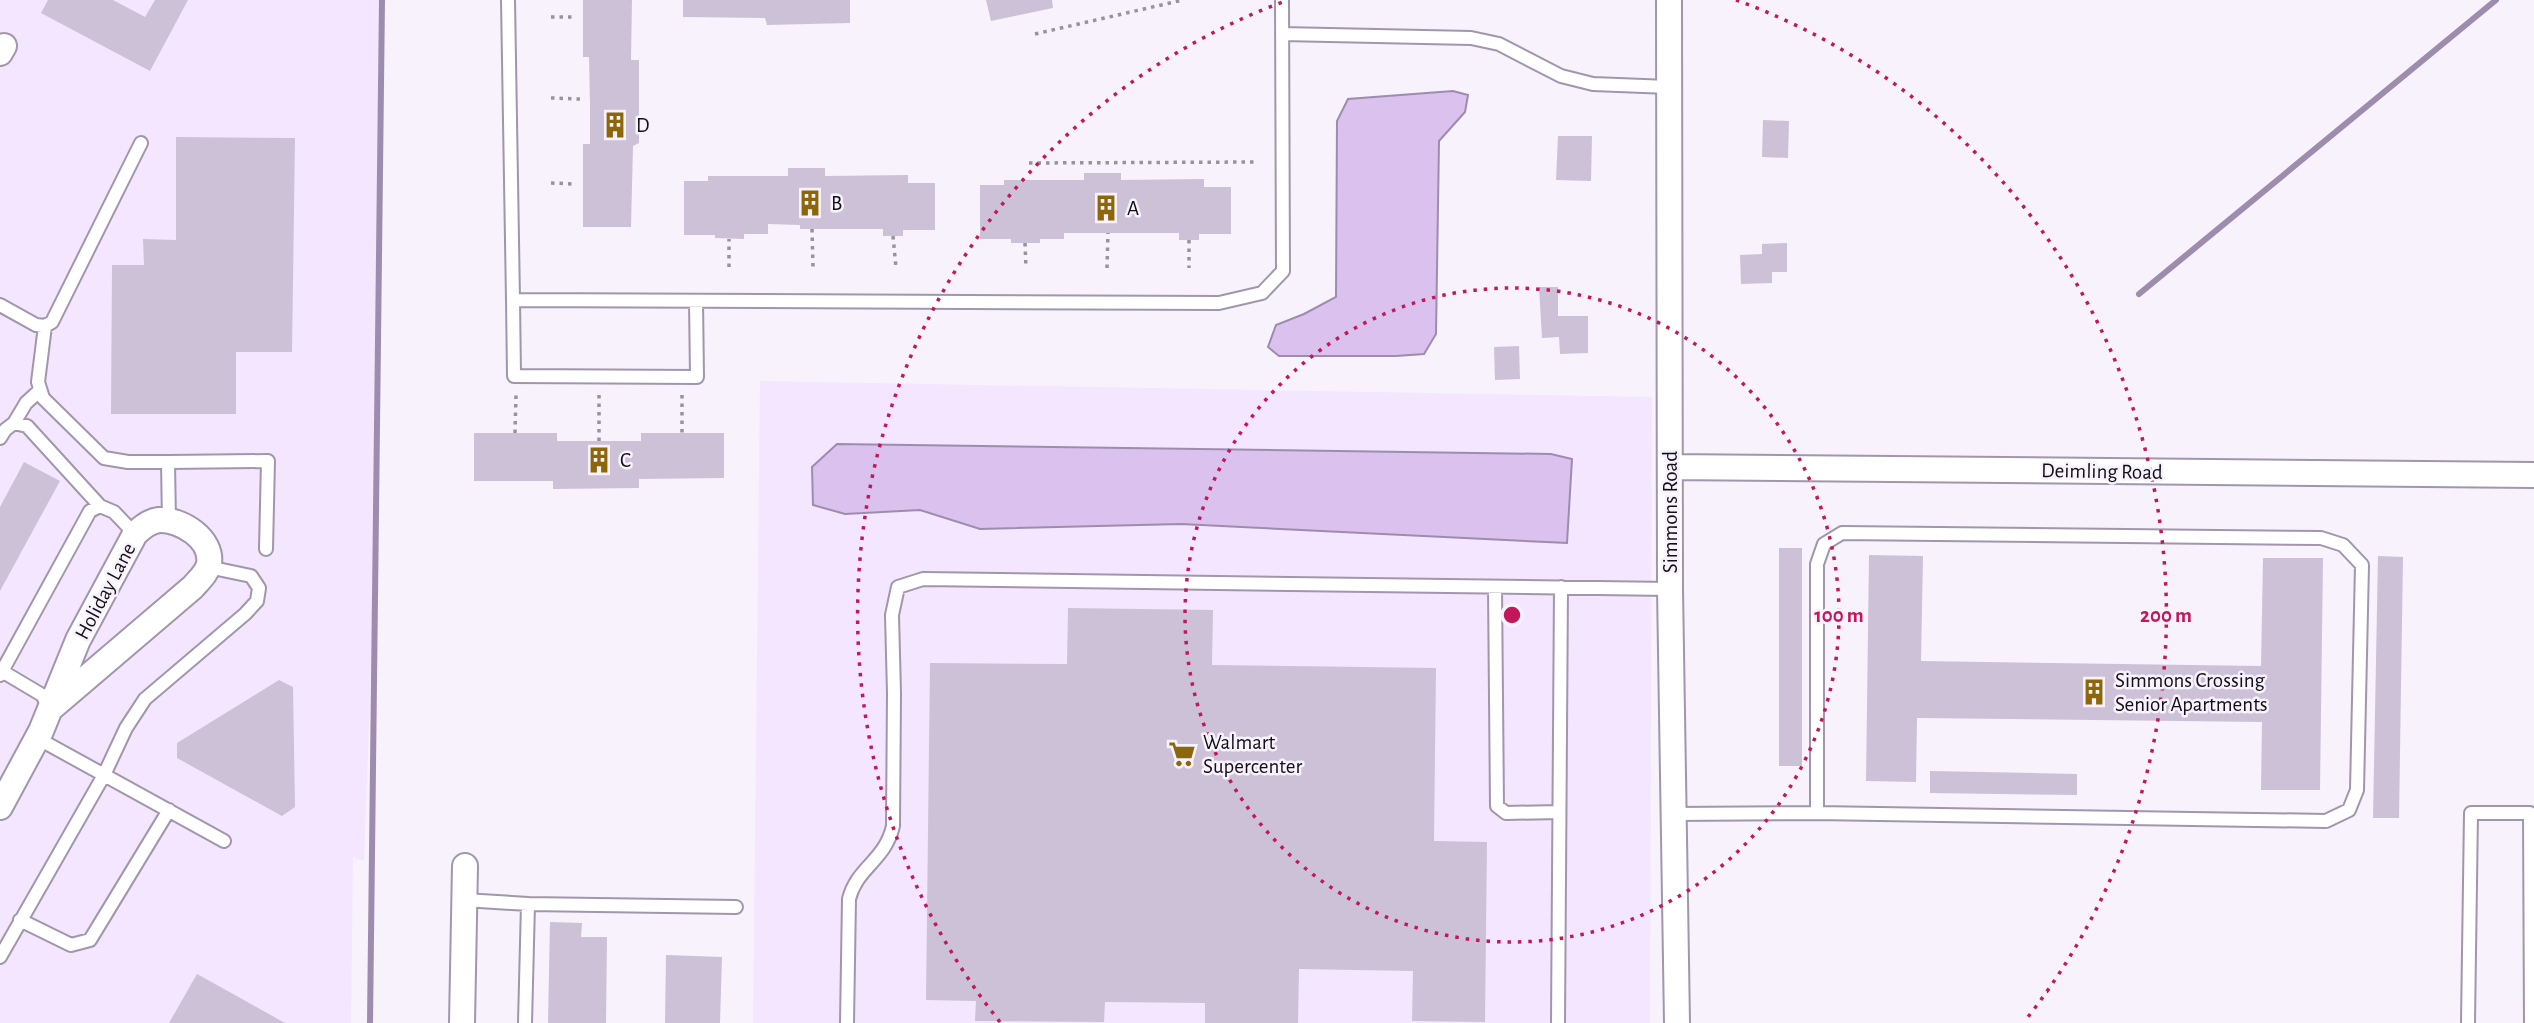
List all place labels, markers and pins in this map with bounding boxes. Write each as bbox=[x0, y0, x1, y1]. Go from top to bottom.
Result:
building icon: D bbox=[600, 110, 630, 140]
place label: D bbox=[636, 115, 650, 136]
building icon: B bbox=[795, 188, 825, 218]
place label: B bbox=[831, 193, 842, 214]
building icon: A bbox=[1091, 193, 1121, 223]
place label: A bbox=[1127, 198, 1139, 219]
building icon: C bbox=[584, 445, 614, 475]
place label: C bbox=[620, 450, 631, 471]
centre of rings bbox=[1500, 603, 1524, 627]
place label: Simmons Crossing Senior Apartments bbox=[2115, 670, 2268, 715]
building icon: Simmons Crossing Senior Apartments bbox=[2079, 677, 2109, 707]
place label: Walmart Supercenter bbox=[1203, 732, 1302, 777]
supermarket icon: Walmart Supercenter bbox=[1167, 739, 1197, 769]

